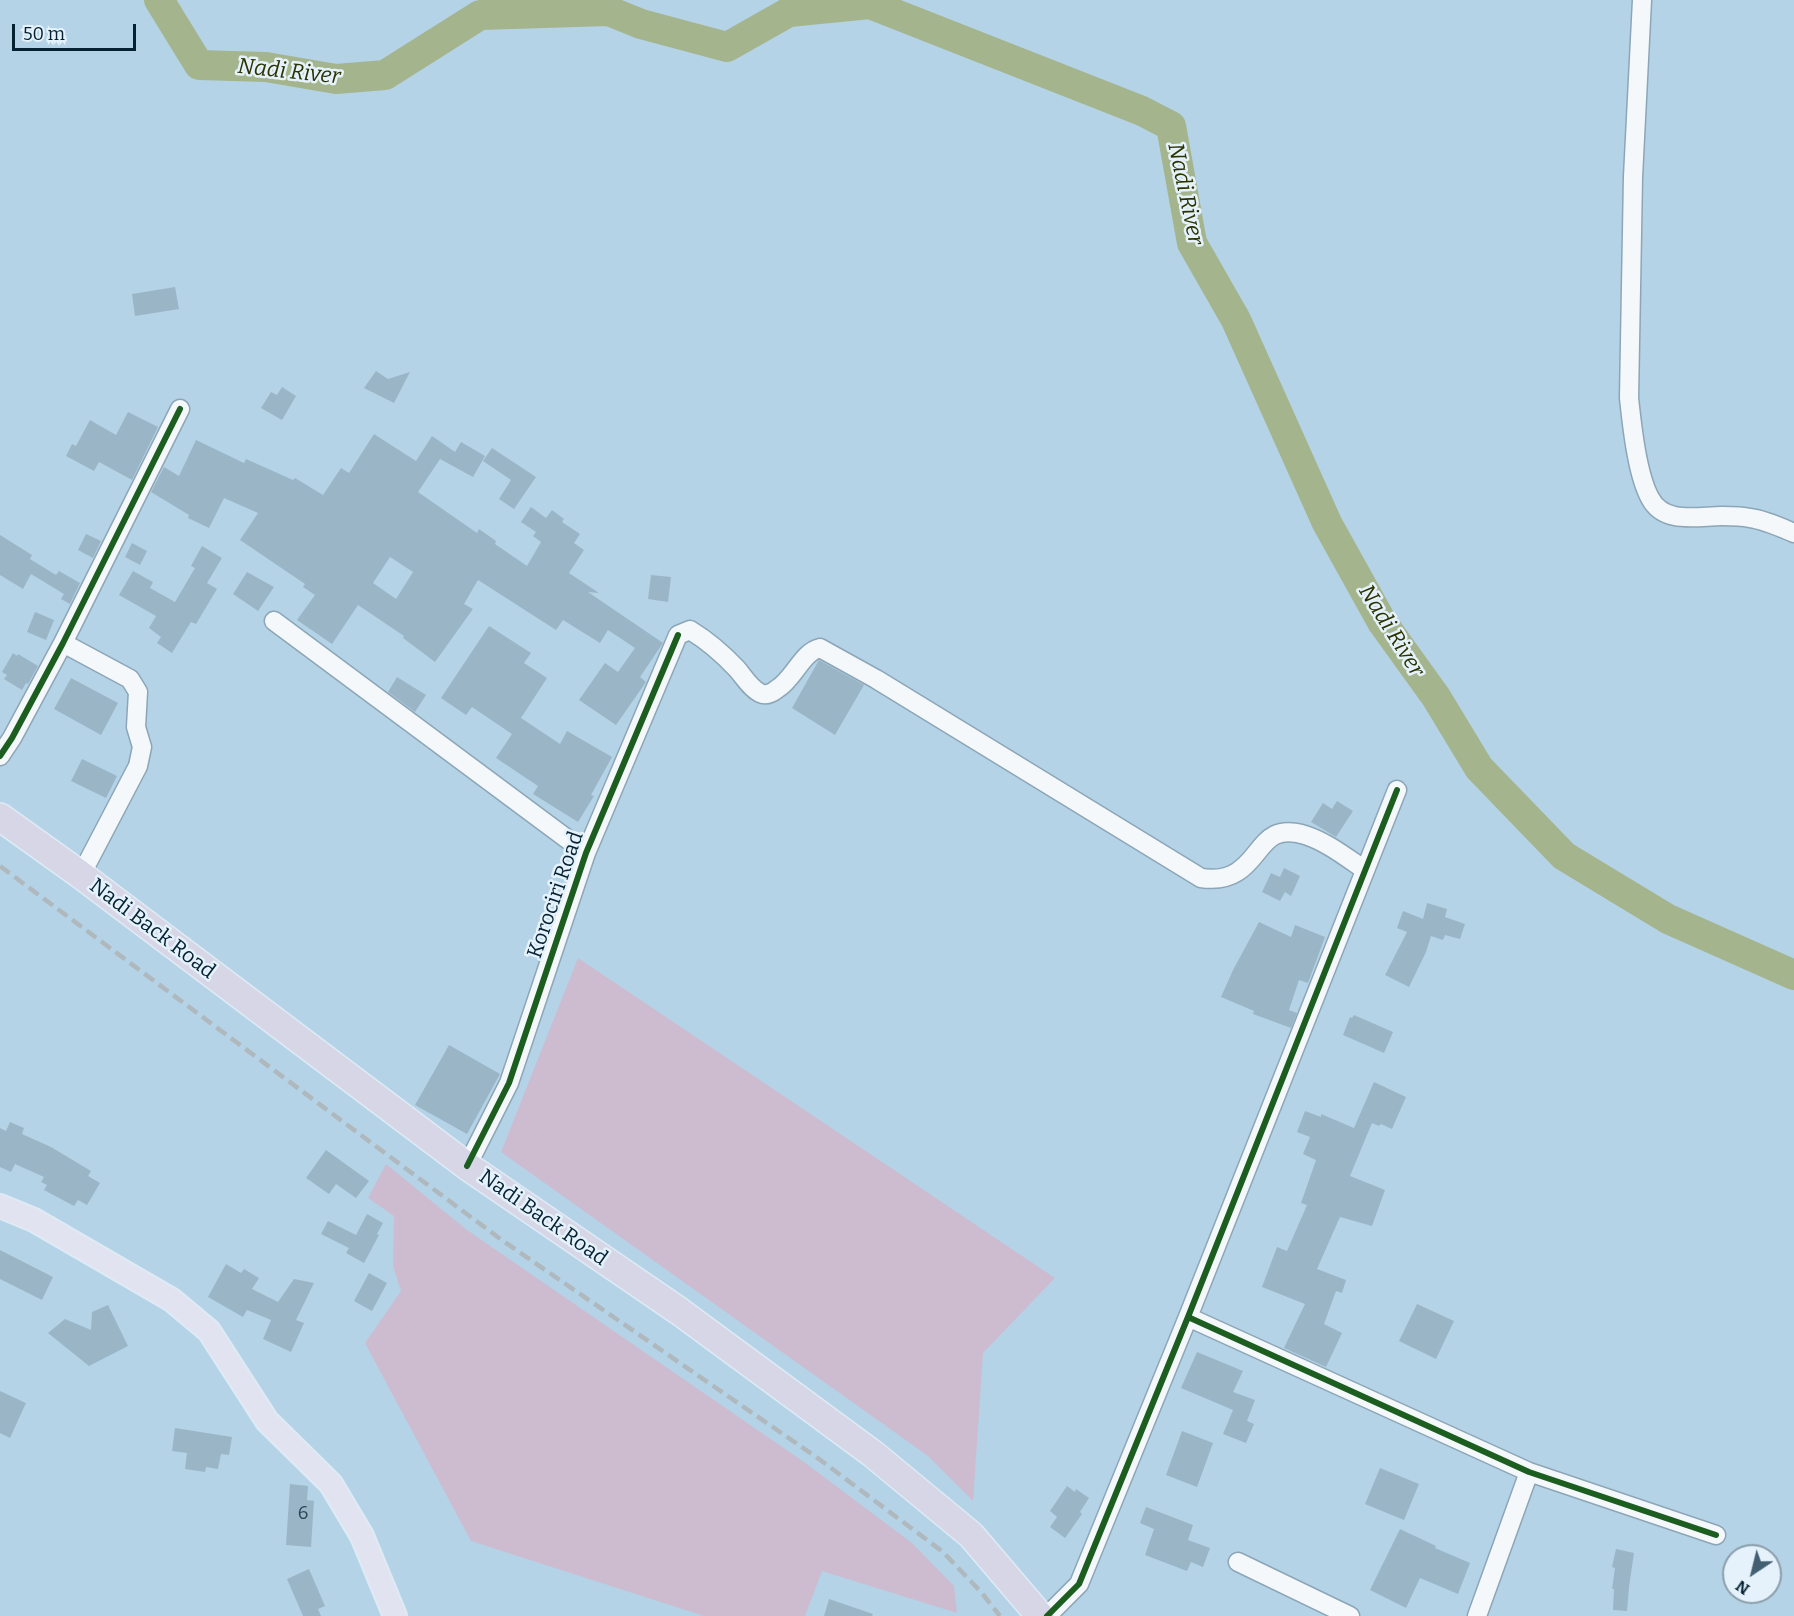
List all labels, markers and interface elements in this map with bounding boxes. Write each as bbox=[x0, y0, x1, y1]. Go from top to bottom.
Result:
scale bar bbox=[15, 12, 140, 50]
text: 50 m bbox=[23, 23, 65, 45]
water label: Nadi River bbox=[236, 53, 342, 91]
water label: Nadi River bbox=[1161, 141, 1209, 247]
water label: Nadi River bbox=[1352, 580, 1430, 682]
street label: Korociri Road bbox=[523, 828, 589, 962]
street label: Nadi Back Road bbox=[84, 873, 220, 985]
street label: Nadi Back Road bbox=[474, 1164, 612, 1272]
house number: 6 bbox=[298, 1503, 308, 1525]
north arrow bbox=[1722, 1544, 1782, 1604]
text: N bbox=[1732, 1576, 1753, 1599]

